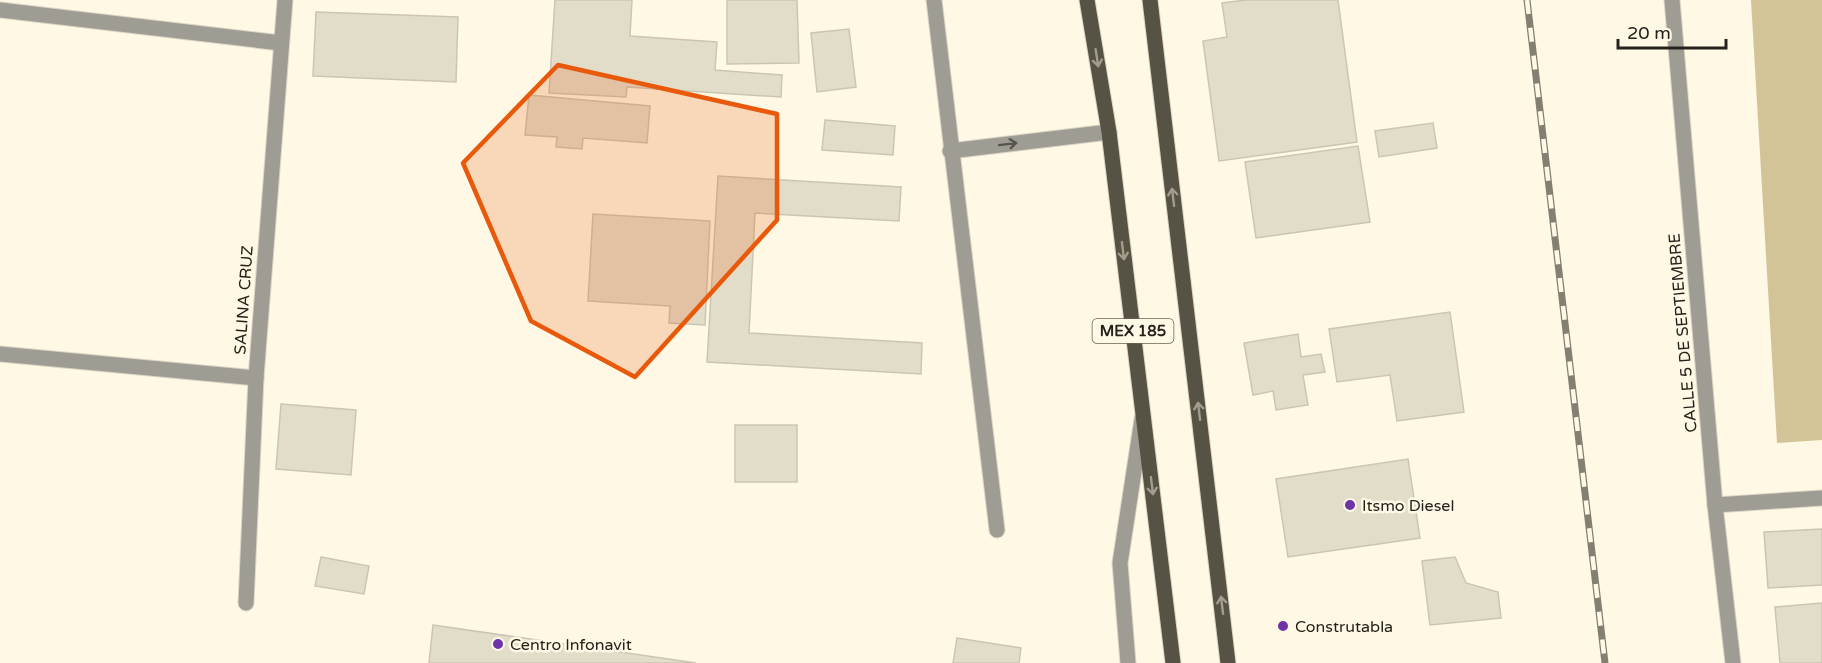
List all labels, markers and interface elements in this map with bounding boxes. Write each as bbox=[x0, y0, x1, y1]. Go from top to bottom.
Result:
scale bar bbox=[1618, 12, 1726, 50]
text: 20 m bbox=[1627, 22, 1671, 44]
one-way arrow bbox=[1091, 47, 1102, 67]
one-way arrow bbox=[998, 138, 1018, 149]
one-way arrow bbox=[1168, 187, 1179, 207]
street label: CALLE 5 DE SEPTIEMBRE bbox=[1664, 232, 1702, 433]
one-way arrow bbox=[1118, 240, 1129, 260]
street label: SALINA CRUZ bbox=[230, 245, 258, 355]
road number: MEX 185 bbox=[1092, 319, 1174, 343]
one-way arrow bbox=[1193, 402, 1204, 422]
one-way arrow bbox=[1147, 476, 1158, 496]
place label: Itsmo Diesel bbox=[1362, 496, 1454, 516]
marker: Itsmo Diesel bbox=[1343, 498, 1357, 512]
one-way arrow bbox=[1216, 595, 1227, 615]
place label: Construtabla bbox=[1295, 617, 1393, 637]
marker: Construtabla bbox=[1276, 619, 1290, 633]
place label: Centro Infonavit bbox=[510, 635, 632, 655]
marker: Centro Infonavit bbox=[491, 637, 505, 651]

